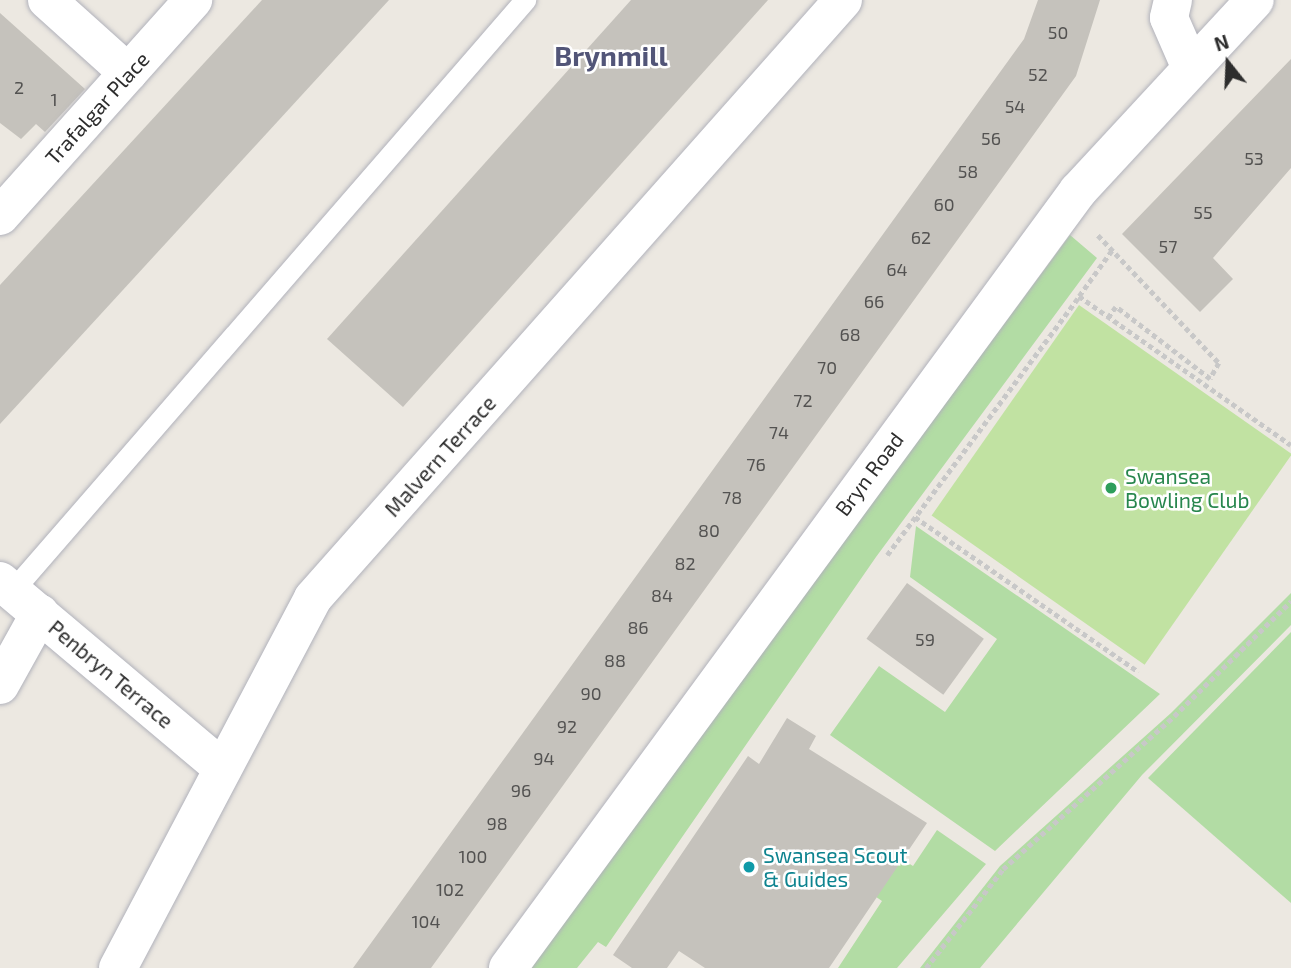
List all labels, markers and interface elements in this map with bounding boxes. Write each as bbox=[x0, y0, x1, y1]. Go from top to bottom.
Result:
house number: 50 bbox=[1048, 21, 1068, 43]
north arrow bbox=[1193, 28, 1263, 98]
text: N bbox=[1211, 29, 1231, 56]
district label: Brynmill bbox=[554, 38, 668, 72]
street label: Trafalgar Place bbox=[40, 46, 154, 170]
house number: 52 bbox=[1028, 63, 1048, 85]
house number: 2 bbox=[14, 76, 24, 98]
house number: 1 bbox=[50, 88, 58, 110]
house number: 54 bbox=[1005, 95, 1025, 117]
house number: 56 bbox=[981, 127, 1001, 149]
house number: 53 bbox=[1244, 147, 1264, 169]
house number: 58 bbox=[958, 160, 978, 182]
house number: 60 bbox=[933, 193, 955, 215]
house number: 55 bbox=[1193, 201, 1213, 223]
house number: 62 bbox=[911, 226, 931, 248]
house number: 57 bbox=[1159, 235, 1177, 257]
house number: 64 bbox=[886, 258, 908, 280]
house number: 66 bbox=[864, 290, 884, 312]
house number: 68 bbox=[839, 323, 861, 345]
house number: 70 bbox=[817, 356, 837, 378]
house number: 72 bbox=[793, 389, 813, 411]
street label: Malvern Terrace bbox=[379, 390, 501, 522]
house number: 74 bbox=[769, 421, 789, 443]
street label: Bryn Road bbox=[830, 427, 908, 521]
house number: 76 bbox=[746, 453, 766, 475]
place label: Swansea Bowling Club bbox=[1125, 463, 1249, 513]
marker: Swansea Bowling Club bbox=[1103, 480, 1119, 496]
house number: 78 bbox=[722, 486, 742, 508]
house number: 80 bbox=[698, 519, 720, 541]
house number: 82 bbox=[674, 552, 696, 574]
house number: 84 bbox=[651, 584, 673, 606]
street label: Penbryn Terrace bbox=[44, 615, 178, 733]
house number: 86 bbox=[627, 616, 649, 638]
house number: 59 bbox=[915, 628, 935, 650]
house number: 88 bbox=[604, 649, 626, 671]
house number: 90 bbox=[580, 682, 602, 704]
house number: 92 bbox=[557, 715, 577, 737]
house number: 94 bbox=[533, 747, 555, 769]
house number: 96 bbox=[511, 779, 531, 801]
house number: 98 bbox=[486, 812, 508, 834]
place label: Swansea Scout & Guides bbox=[763, 842, 908, 892]
house number: 100 bbox=[459, 845, 487, 867]
marker: Swansea Scout & Guides bbox=[741, 859, 757, 875]
house number: 102 bbox=[436, 878, 464, 900]
house number: 104 bbox=[411, 910, 441, 932]

